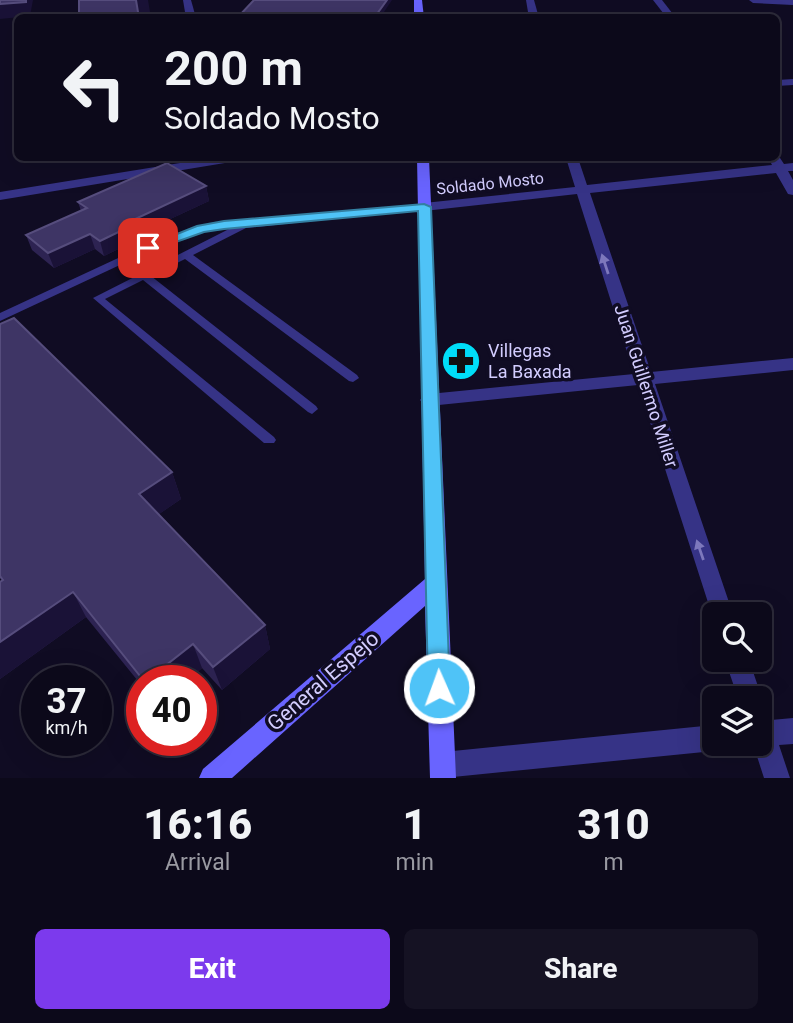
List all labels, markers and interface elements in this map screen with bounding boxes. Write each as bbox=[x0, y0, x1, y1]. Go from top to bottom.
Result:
text: 200 m bbox=[164, 40, 303, 97]
icon: left bbox=[49, 42, 140, 133]
text: Soldado Mosto bbox=[164, 99, 380, 137]
street label: Soldado Mosto bbox=[435, 168, 545, 199]
pin bbox=[118, 218, 178, 278]
icon: arrive bbox=[129, 229, 167, 267]
one-way arrow bbox=[599, 253, 610, 274]
street label: Juan Guillermo Miller bbox=[610, 302, 683, 470]
pharmacy icon: Villegas La Baxada bbox=[440, 340, 482, 382]
place label: Villegas La Baxada bbox=[488, 340, 572, 382]
one-way arrow bbox=[694, 539, 705, 560]
map controls bbox=[702, 602, 772, 756]
button: search bbox=[702, 602, 772, 672]
street label: General Espejo bbox=[263, 626, 383, 736]
position arrow bbox=[402, 651, 476, 725]
speed limit sign: 40 bbox=[126, 665, 217, 756]
text: 37 bbox=[46, 681, 87, 722]
button: layers bbox=[702, 686, 772, 756]
text: km/h bbox=[45, 717, 88, 738]
text: 16:16 bbox=[143, 800, 252, 849]
text: 1 bbox=[403, 800, 427, 849]
text: 310 bbox=[577, 800, 650, 849]
text: Arrival bbox=[165, 849, 230, 876]
text: min bbox=[395, 849, 434, 876]
text: m bbox=[603, 849, 624, 876]
button: Exit bbox=[35, 929, 390, 1009]
button: Share bbox=[404, 929, 758, 1009]

